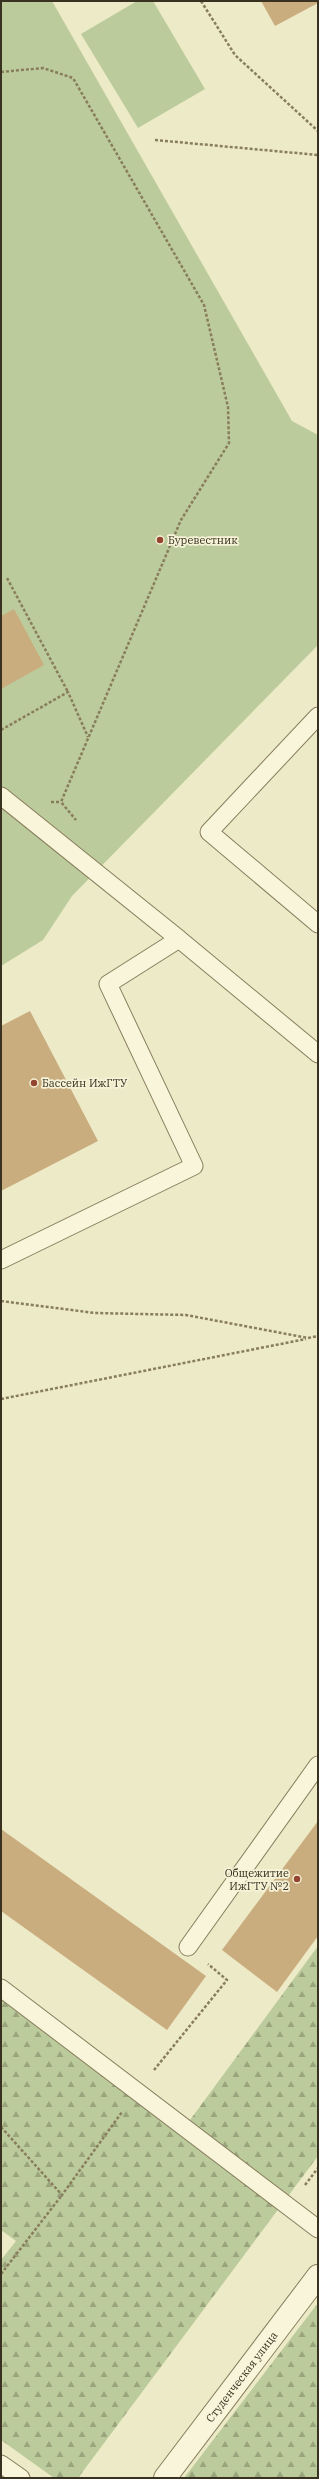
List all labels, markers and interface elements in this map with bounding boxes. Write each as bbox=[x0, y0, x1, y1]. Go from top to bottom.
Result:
place label: Буревестник bbox=[168, 533, 238, 547]
marker: Буревестник bbox=[155, 535, 165, 545]
place label: Бассейн ИжГТУ bbox=[42, 1076, 128, 1090]
marker: Бассейн ИжГТУ bbox=[29, 1078, 39, 1088]
place label: Общежитие ИжГТУ №2 bbox=[225, 1866, 289, 1893]
marker: Общежитие ИжГТУ №2 bbox=[292, 1874, 302, 1884]
street label: Студенческая улица bbox=[203, 2328, 281, 2425]

